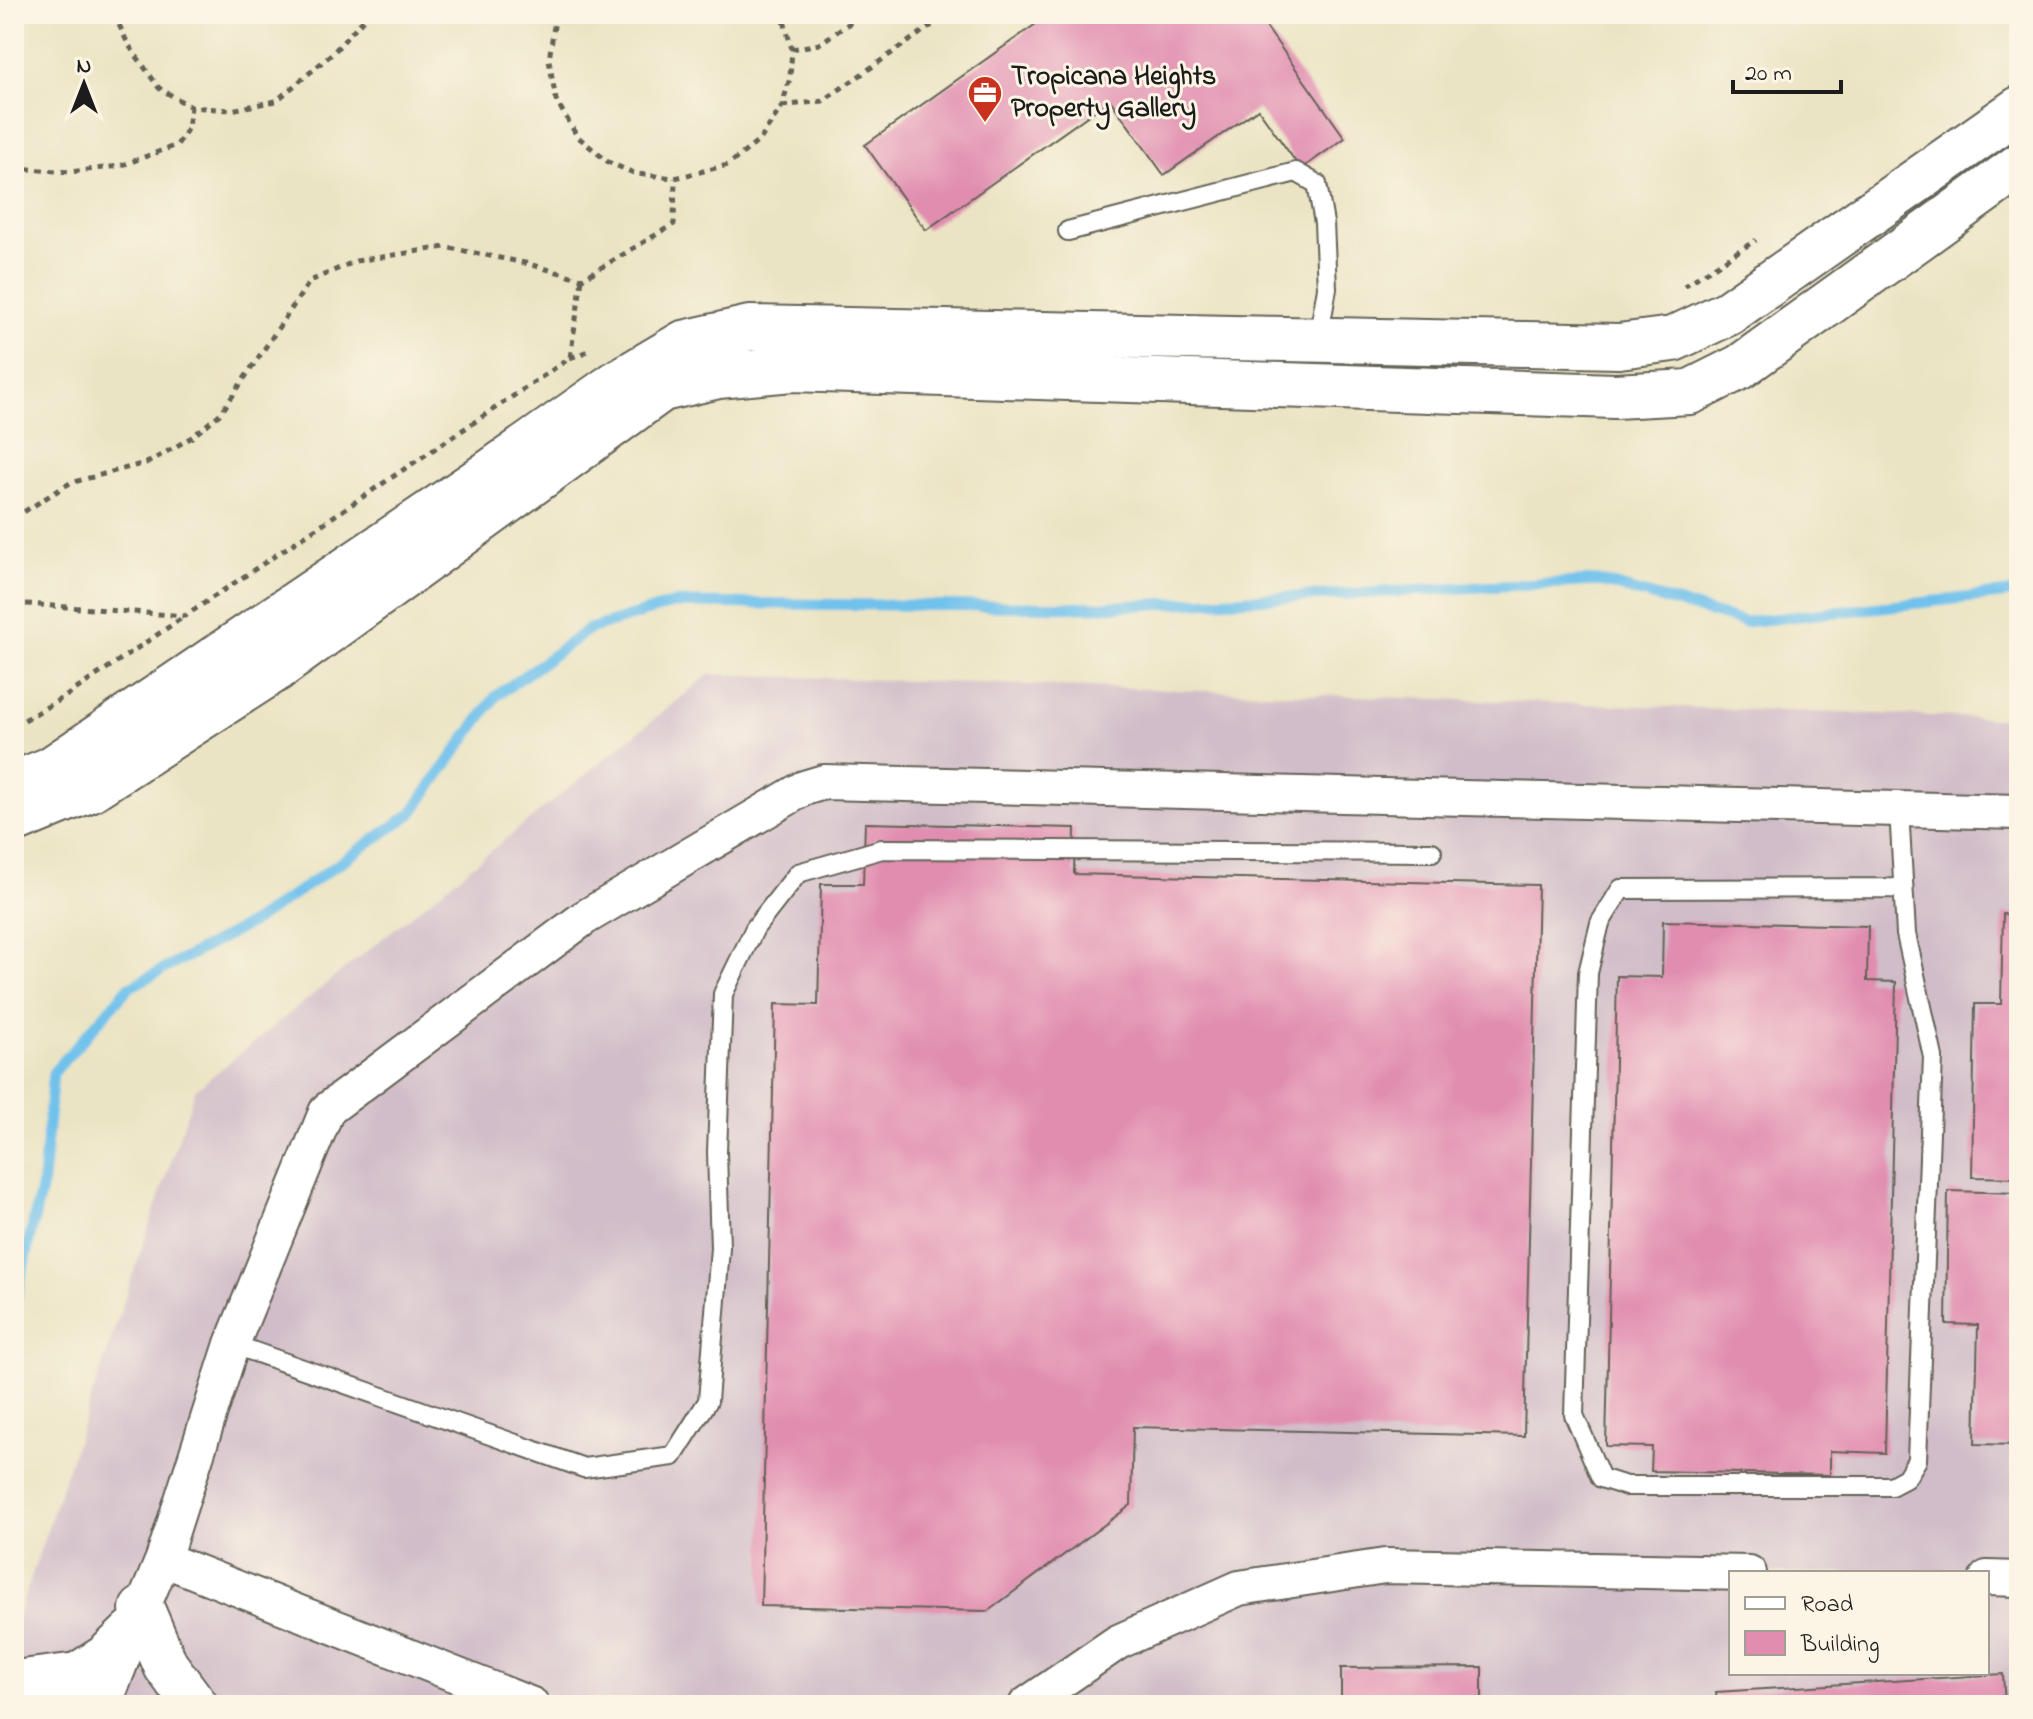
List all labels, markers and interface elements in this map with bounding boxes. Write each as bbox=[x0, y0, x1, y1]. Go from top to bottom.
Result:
north arrow bbox=[44, 44, 124, 124]
scale bar bbox=[1733, 44, 1841, 94]
text: N bbox=[77, 51, 91, 83]
place label: Tropicana Heights Property Gallery bbox=[1011, 57, 1216, 130]
text: 20 m bbox=[1745, 57, 1792, 92]
office icon: Tropicana Heights Property Gallery bbox=[966, 74, 1004, 124]
legend bbox=[1729, 1571, 1989, 1675]
text: Road bbox=[1801, 1588, 1854, 1623]
text: Building bbox=[1800, 1628, 1880, 1663]

